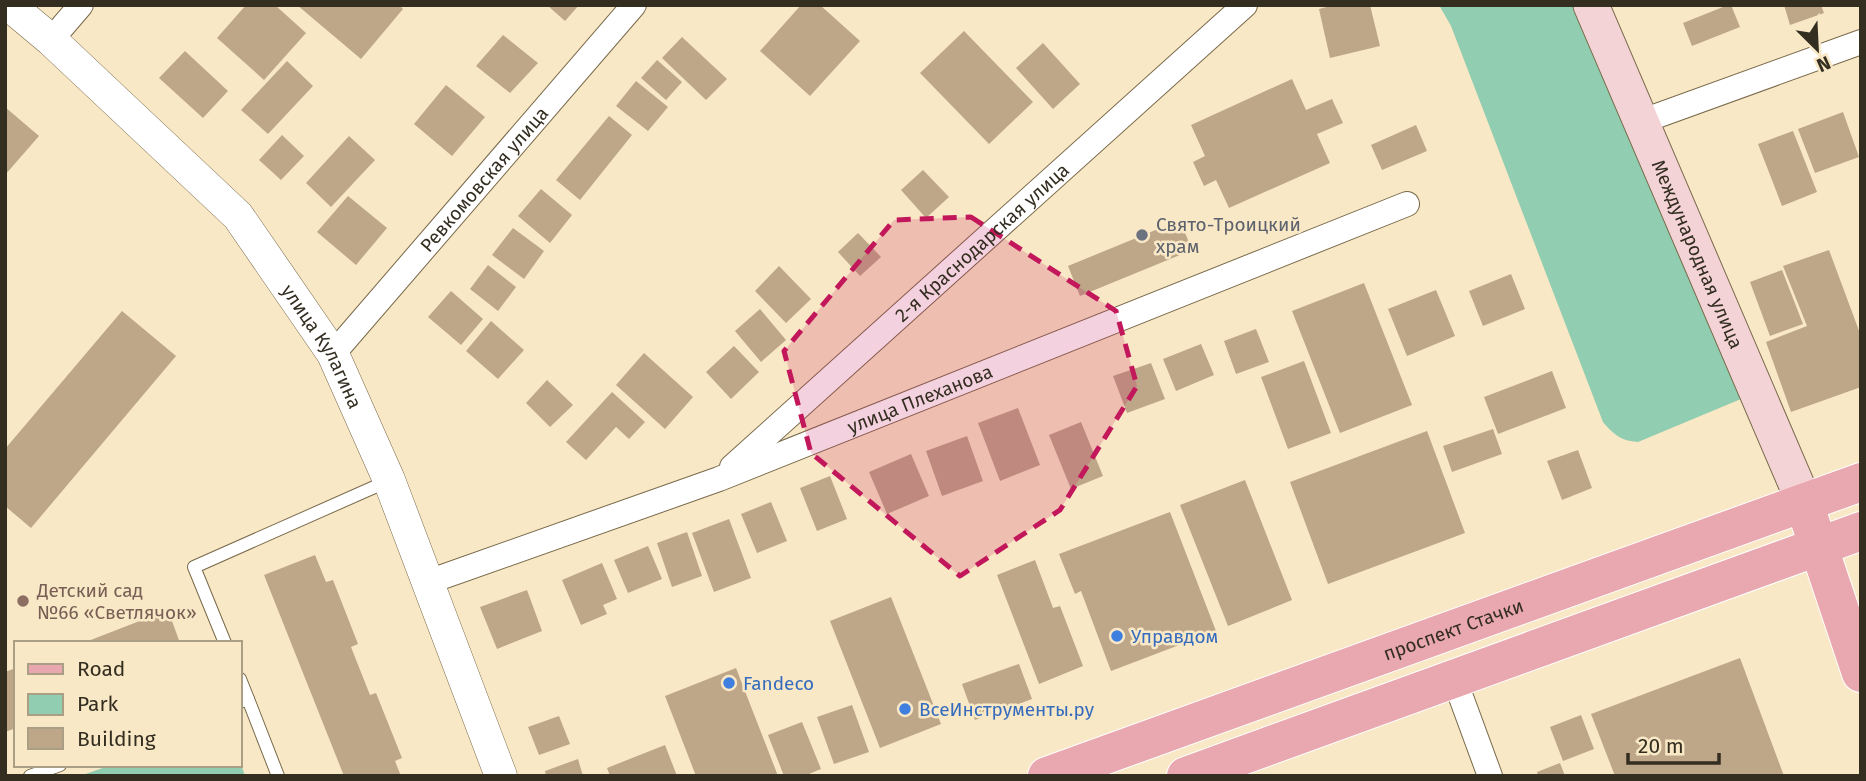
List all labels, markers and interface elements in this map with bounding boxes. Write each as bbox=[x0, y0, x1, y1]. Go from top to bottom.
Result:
north arrow bbox=[1782, 14, 1852, 84]
text: N bbox=[1813, 51, 1834, 77]
street label: Ревкомовская улица bbox=[415, 102, 553, 256]
street label: Международная улица bbox=[1647, 156, 1748, 352]
street label: 2-я Краснодарская улица bbox=[890, 158, 1073, 326]
place label: Свято-Троицкий храм bbox=[1156, 213, 1301, 258]
marker: Свято-Троицкий храм bbox=[1134, 227, 1150, 243]
street label: улица Кулагина bbox=[277, 280, 367, 412]
street label: улица Плеханова bbox=[844, 359, 996, 438]
place label: Детский сад №66 «Светлячок» bbox=[36, 579, 197, 624]
marker: Детский сад №66 «Светлячок» bbox=[15, 593, 31, 609]
street label: проспект Стачки bbox=[1380, 593, 1527, 665]
place label: Управдом bbox=[1131, 625, 1218, 648]
marker: Управдом bbox=[1109, 628, 1125, 644]
legend bbox=[14, 641, 242, 767]
text: Road bbox=[77, 656, 125, 682]
place label: Fandeco bbox=[743, 672, 814, 695]
marker: Fandeco bbox=[721, 675, 737, 691]
text: Park bbox=[77, 691, 119, 717]
place label: ВсеИнструменты.ру bbox=[919, 698, 1095, 721]
marker: ВсеИнструменты.ру bbox=[897, 701, 913, 717]
scale bar bbox=[1628, 722, 1719, 766]
text: Building bbox=[77, 726, 156, 752]
text: 20 m bbox=[1638, 733, 1684, 759]

